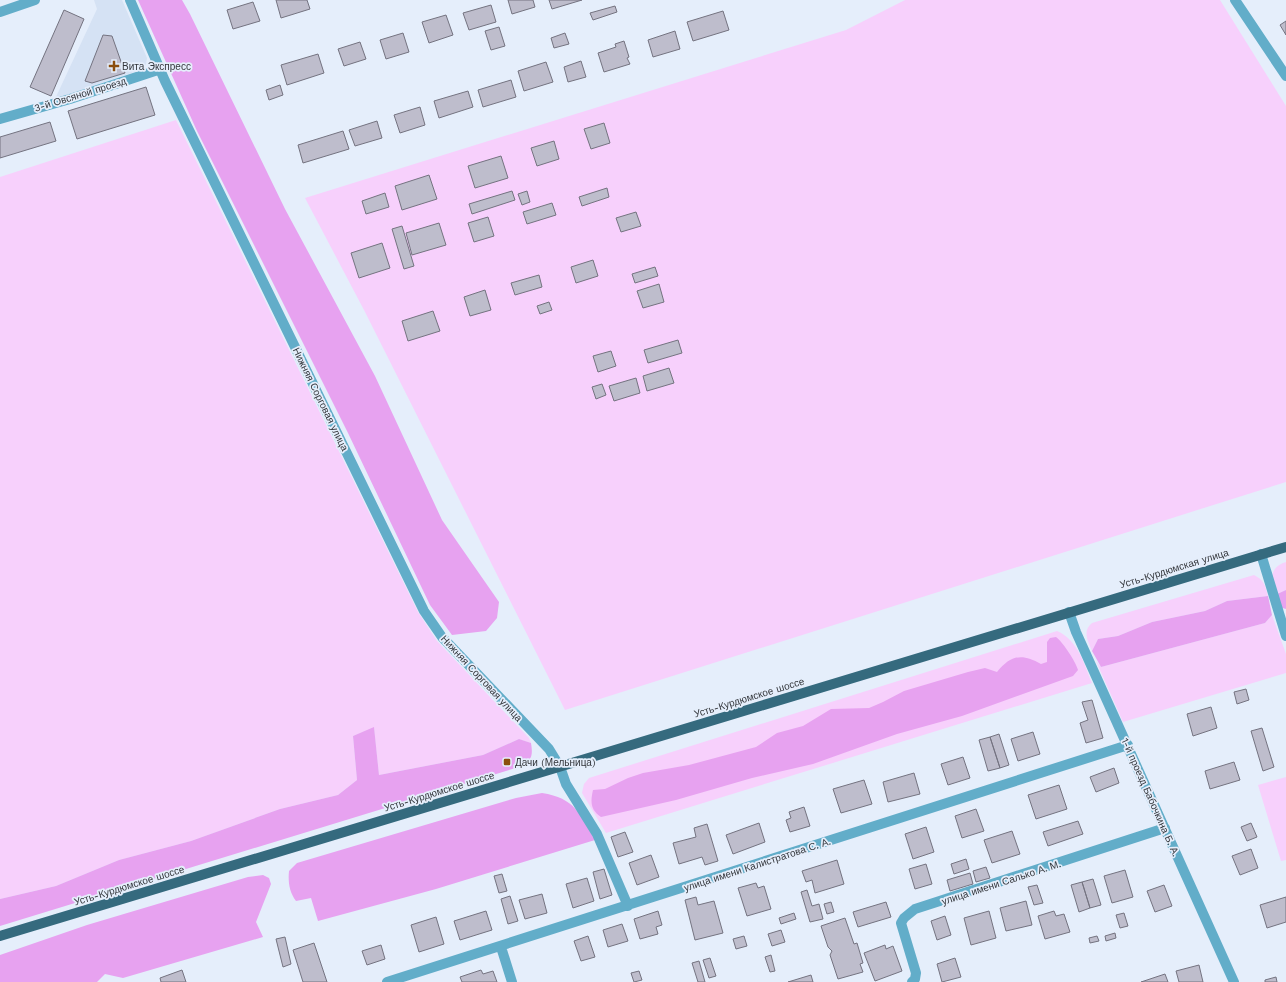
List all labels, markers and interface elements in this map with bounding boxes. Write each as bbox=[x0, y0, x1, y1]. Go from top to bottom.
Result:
marker: Вита Экспресс bbox=[109, 61, 119, 71]
place label: Вита Экспресс bbox=[122, 61, 191, 72]
street label: 3-й Овсяной проезд bbox=[33, 75, 128, 114]
street label: Нижняя Сорговая улица bbox=[291, 346, 351, 453]
street label: Усть-Курдюмская улица bbox=[1118, 547, 1230, 590]
street label: Нижняя Сорговая улица bbox=[439, 633, 525, 724]
street label: Усть-Курдюмское шоссе bbox=[693, 675, 806, 720]
street label: 1-й проезд Бабочкина Б. А. bbox=[1119, 736, 1182, 858]
marker: Дачи (Мельница) bbox=[502, 757, 512, 767]
place label: Дачи (Мельница) bbox=[515, 757, 595, 768]
street label: Усть-Курдюмское шоссе bbox=[383, 769, 496, 814]
street label: улица имени Калистратова С. А. bbox=[682, 836, 832, 893]
street label: улица имени Салько А. М. bbox=[940, 858, 1062, 907]
street label: Усть-Курдюмское шоссе bbox=[73, 863, 186, 908]

